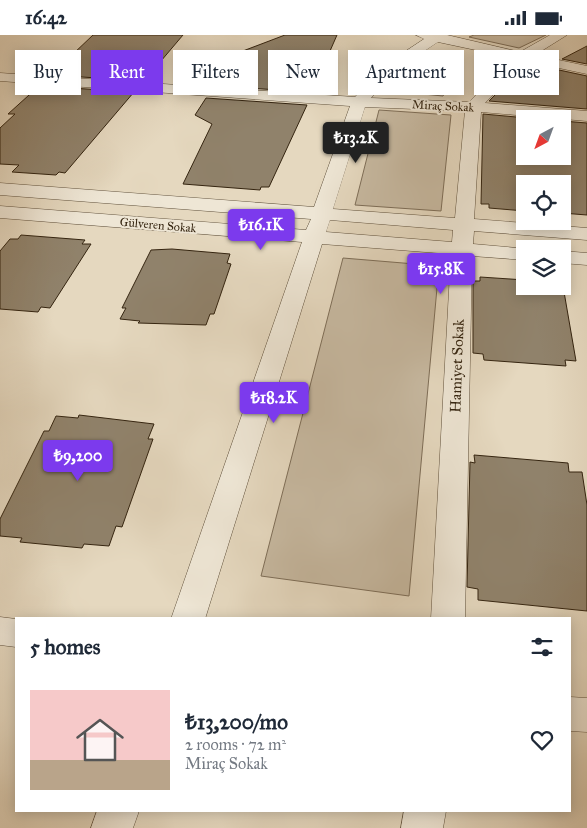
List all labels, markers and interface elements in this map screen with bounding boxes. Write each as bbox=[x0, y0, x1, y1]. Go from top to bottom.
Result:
text: 16:42 bbox=[25, 6, 67, 29]
chip: Buy bbox=[15, 50, 81, 95]
chip: Rent bbox=[91, 50, 163, 95]
chip: Filters bbox=[173, 50, 258, 95]
chip: New bbox=[268, 50, 338, 95]
chip: Apartment bbox=[348, 50, 464, 95]
chip: House bbox=[474, 50, 559, 95]
street label: Miraç Sokak bbox=[412, 97, 475, 115]
north arrow bbox=[516, 110, 571, 165]
map controls bbox=[516, 110, 571, 295]
pin: ₺13.2K bbox=[315, 121, 397, 164]
text: ₺13.2K bbox=[334, 128, 378, 147]
button: locate bbox=[516, 175, 571, 230]
pin: ₺16.1K bbox=[220, 209, 302, 251]
street label: Gülveren Sokak bbox=[119, 215, 197, 235]
text: ₺16.1K bbox=[239, 215, 283, 234]
button: layers bbox=[516, 240, 571, 295]
pin: ₺15.8K bbox=[400, 253, 482, 295]
text: ₺15.8K bbox=[418, 259, 464, 278]
street label: Hamiyet Sokak bbox=[446, 319, 468, 413]
pin: ₺18.2K bbox=[233, 381, 315, 424]
text: ₺18.2K bbox=[251, 388, 297, 407]
pin: ₺9,200 bbox=[37, 439, 119, 482]
text: ₺9,200 bbox=[54, 446, 102, 465]
icon: filters bbox=[528, 633, 556, 661]
text: 5 homes bbox=[30, 634, 101, 660]
text: ₺13,200/mo bbox=[185, 709, 288, 735]
icon: home bbox=[70, 710, 130, 770]
icon: heart bbox=[528, 726, 556, 754]
text: 2 rooms · 72 m² bbox=[185, 735, 286, 754]
text: Miraç Sokak bbox=[185, 754, 268, 773]

